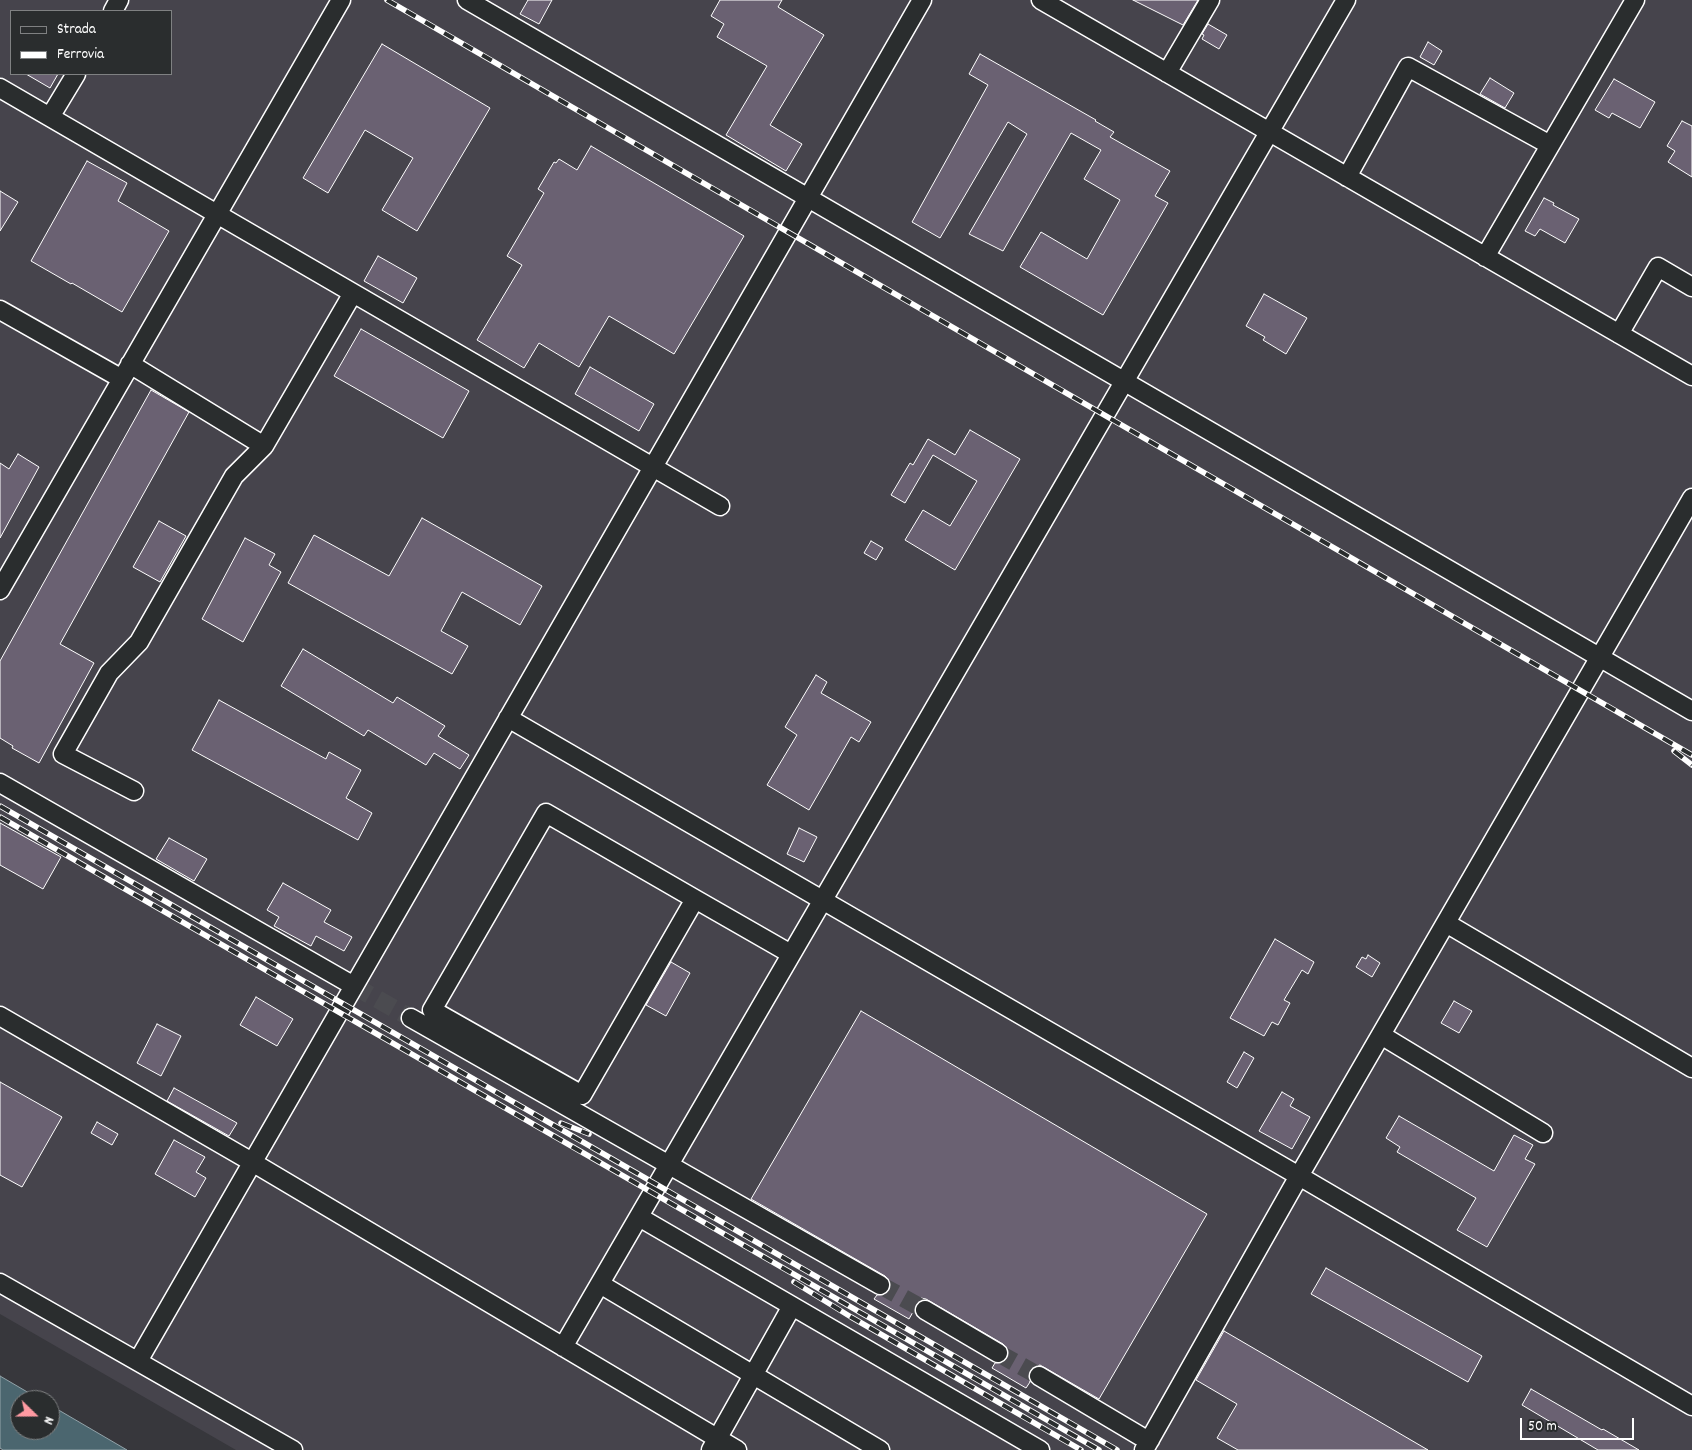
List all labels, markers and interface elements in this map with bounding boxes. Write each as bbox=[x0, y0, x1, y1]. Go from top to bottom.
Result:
legend bbox=[10, 10, 172, 75]
text: Strada bbox=[57, 19, 96, 41]
text: Ferrovia bbox=[57, 44, 104, 66]
north arrow bbox=[10, 1390, 60, 1440]
scale bar bbox=[1522, 1408, 1636, 1440]
text: N bbox=[37, 1413, 59, 1427]
text: 50 m bbox=[1528, 1416, 1557, 1438]

